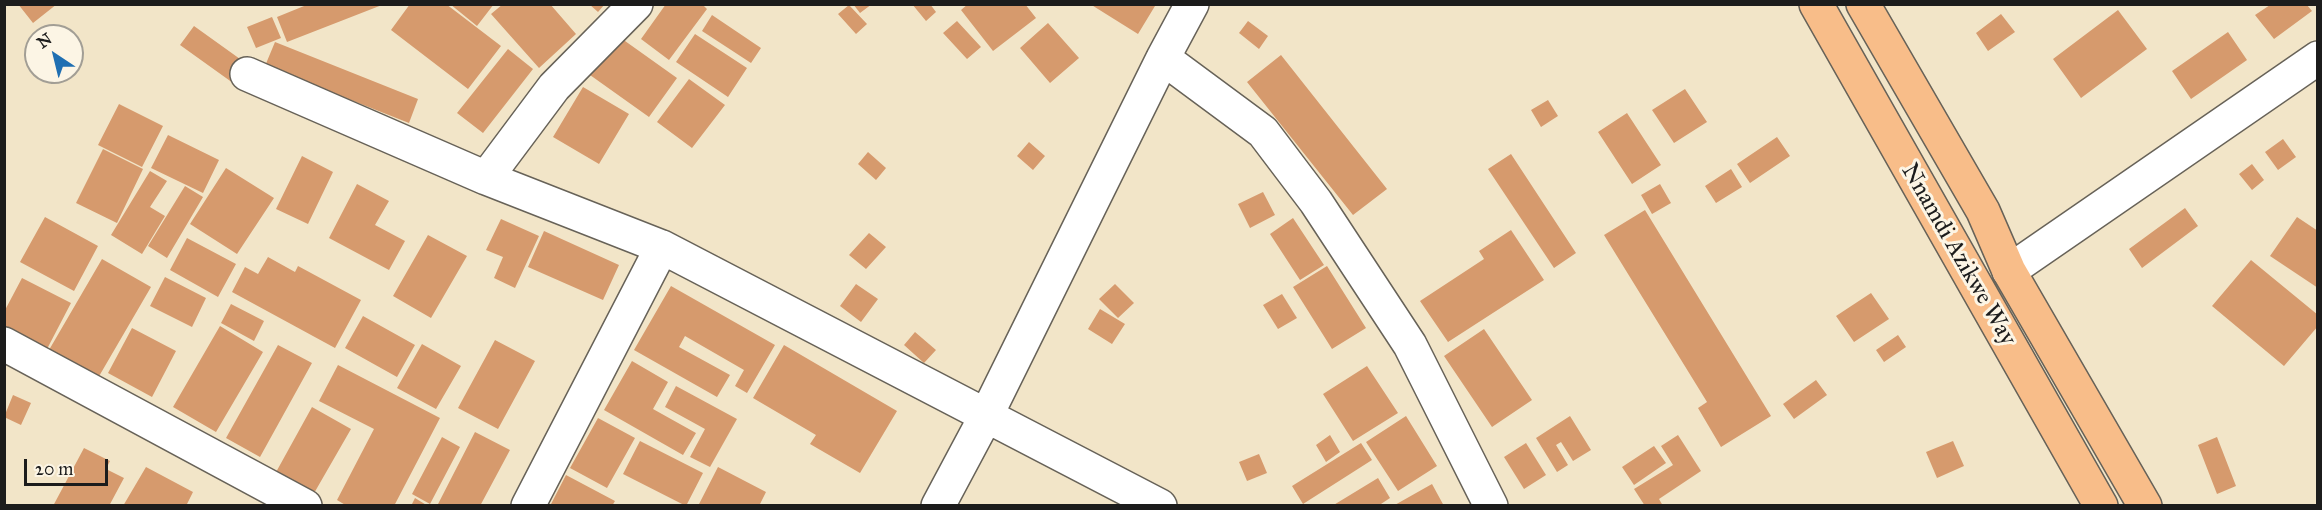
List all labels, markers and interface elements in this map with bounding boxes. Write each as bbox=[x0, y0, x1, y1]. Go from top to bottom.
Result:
north arrow bbox=[24, 24, 84, 84]
text: N bbox=[34, 29, 56, 52]
street label: Nnamdi Azikwe Way bbox=[1894, 159, 2022, 351]
scale bar bbox=[27, 447, 111, 485]
text: 20 m bbox=[35, 458, 73, 480]

